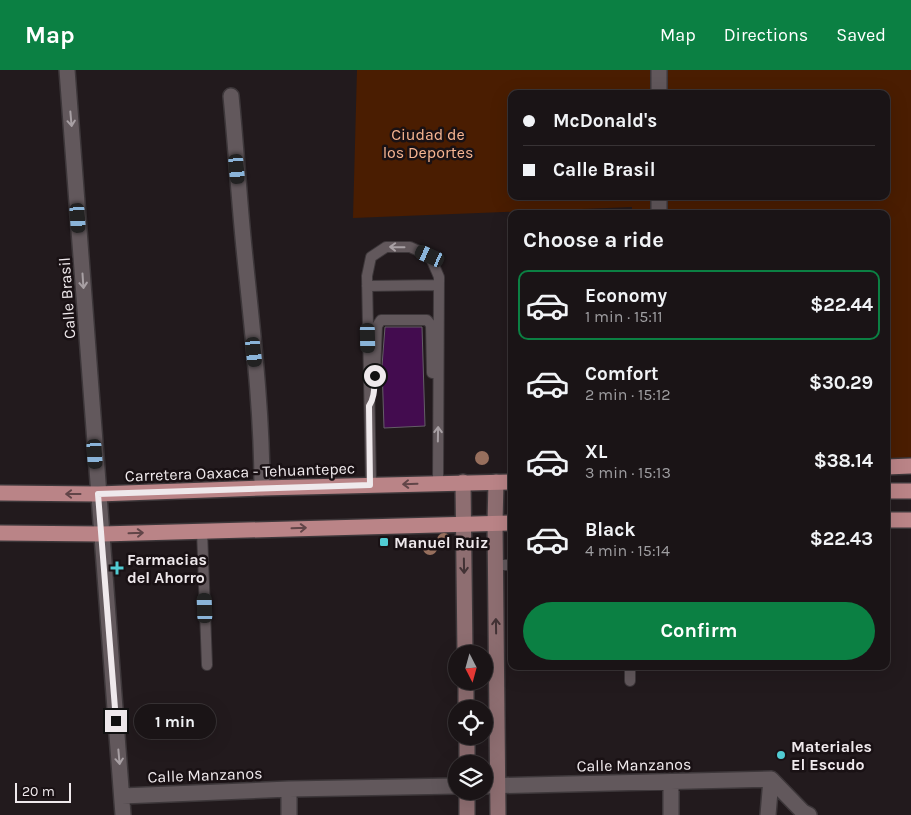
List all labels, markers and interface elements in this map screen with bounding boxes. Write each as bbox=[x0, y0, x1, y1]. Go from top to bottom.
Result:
text: Map bbox=[25, 21, 75, 49]
text: Map bbox=[660, 24, 696, 46]
text: Directions bbox=[724, 24, 808, 46]
text: Saved bbox=[836, 24, 886, 46]
one-way arrow bbox=[66, 110, 76, 126]
text: McDonald's bbox=[553, 110, 657, 132]
park label: Ciudad de los Deportes bbox=[383, 125, 473, 162]
car bbox=[228, 153, 245, 185]
text: Calle Brasil bbox=[553, 159, 656, 181]
car bbox=[69, 203, 86, 233]
text: Choose a ride bbox=[523, 227, 664, 253]
one-way arrow bbox=[390, 242, 406, 252]
car bbox=[413, 243, 446, 269]
street label: Calle Brasil bbox=[55, 257, 79, 339]
one-way arrow bbox=[78, 272, 87, 288]
icon: car bbox=[525, 283, 570, 328]
text: Economy bbox=[585, 285, 667, 307]
text: $22.44 bbox=[810, 294, 873, 316]
text: 1 min · 15:11 bbox=[585, 307, 663, 326]
car bbox=[360, 323, 375, 353]
car bbox=[244, 336, 263, 368]
icon: car bbox=[525, 361, 570, 406]
text: Comfort bbox=[585, 363, 659, 385]
route start bbox=[364, 365, 386, 387]
text: $30.29 bbox=[809, 372, 873, 394]
text: 2 min · 15:12 bbox=[585, 385, 671, 404]
one-way arrow bbox=[433, 427, 443, 443]
car bbox=[86, 439, 103, 469]
icon: car bbox=[525, 439, 570, 484]
text: XL bbox=[585, 441, 607, 463]
text: $38.14 bbox=[814, 450, 873, 472]
street label: Carretera Oaxaca - Tehuantepec bbox=[125, 458, 355, 486]
text: 3 min · 15:13 bbox=[585, 463, 671, 482]
one-way arrow bbox=[402, 479, 418, 489]
one-way arrow bbox=[65, 489, 81, 499]
icon: car bbox=[525, 517, 570, 562]
text: Black bbox=[585, 519, 636, 541]
one-way arrow bbox=[290, 523, 306, 533]
one-way arrow bbox=[128, 528, 144, 538]
text: $22.43 bbox=[810, 528, 873, 550]
place label: Manuel Ruiz bbox=[394, 533, 488, 552]
marker: Manuel Ruiz bbox=[378, 536, 390, 548]
text: 4 min · 15:14 bbox=[585, 541, 670, 560]
place label: Farmacias del Ahorro bbox=[127, 550, 207, 587]
one-way arrow bbox=[459, 558, 469, 574]
marker: Farmacias del Ahorro bbox=[111, 562, 123, 574]
car bbox=[196, 593, 213, 623]
button: Confirm bbox=[523, 602, 875, 660]
one-way arrow bbox=[491, 619, 501, 635]
north arrow bbox=[448, 645, 492, 690]
map controls bbox=[448, 645, 493, 800]
button: locate bbox=[448, 700, 493, 745]
callout: 1 min bbox=[134, 704, 216, 738]
route end bbox=[105, 710, 127, 732]
text: 1 min bbox=[155, 712, 195, 731]
place label: Materiales El Escudo bbox=[791, 737, 872, 774]
one-way arrow bbox=[114, 749, 124, 765]
marker: Materiales El Escudo bbox=[775, 749, 787, 761]
street label: Calle Manzanos bbox=[576, 754, 692, 776]
button: layers bbox=[448, 755, 493, 800]
street label: Calle Manzanos bbox=[147, 764, 263, 786]
scale bar bbox=[15, 780, 71, 803]
text: 20 m bbox=[22, 783, 55, 800]

